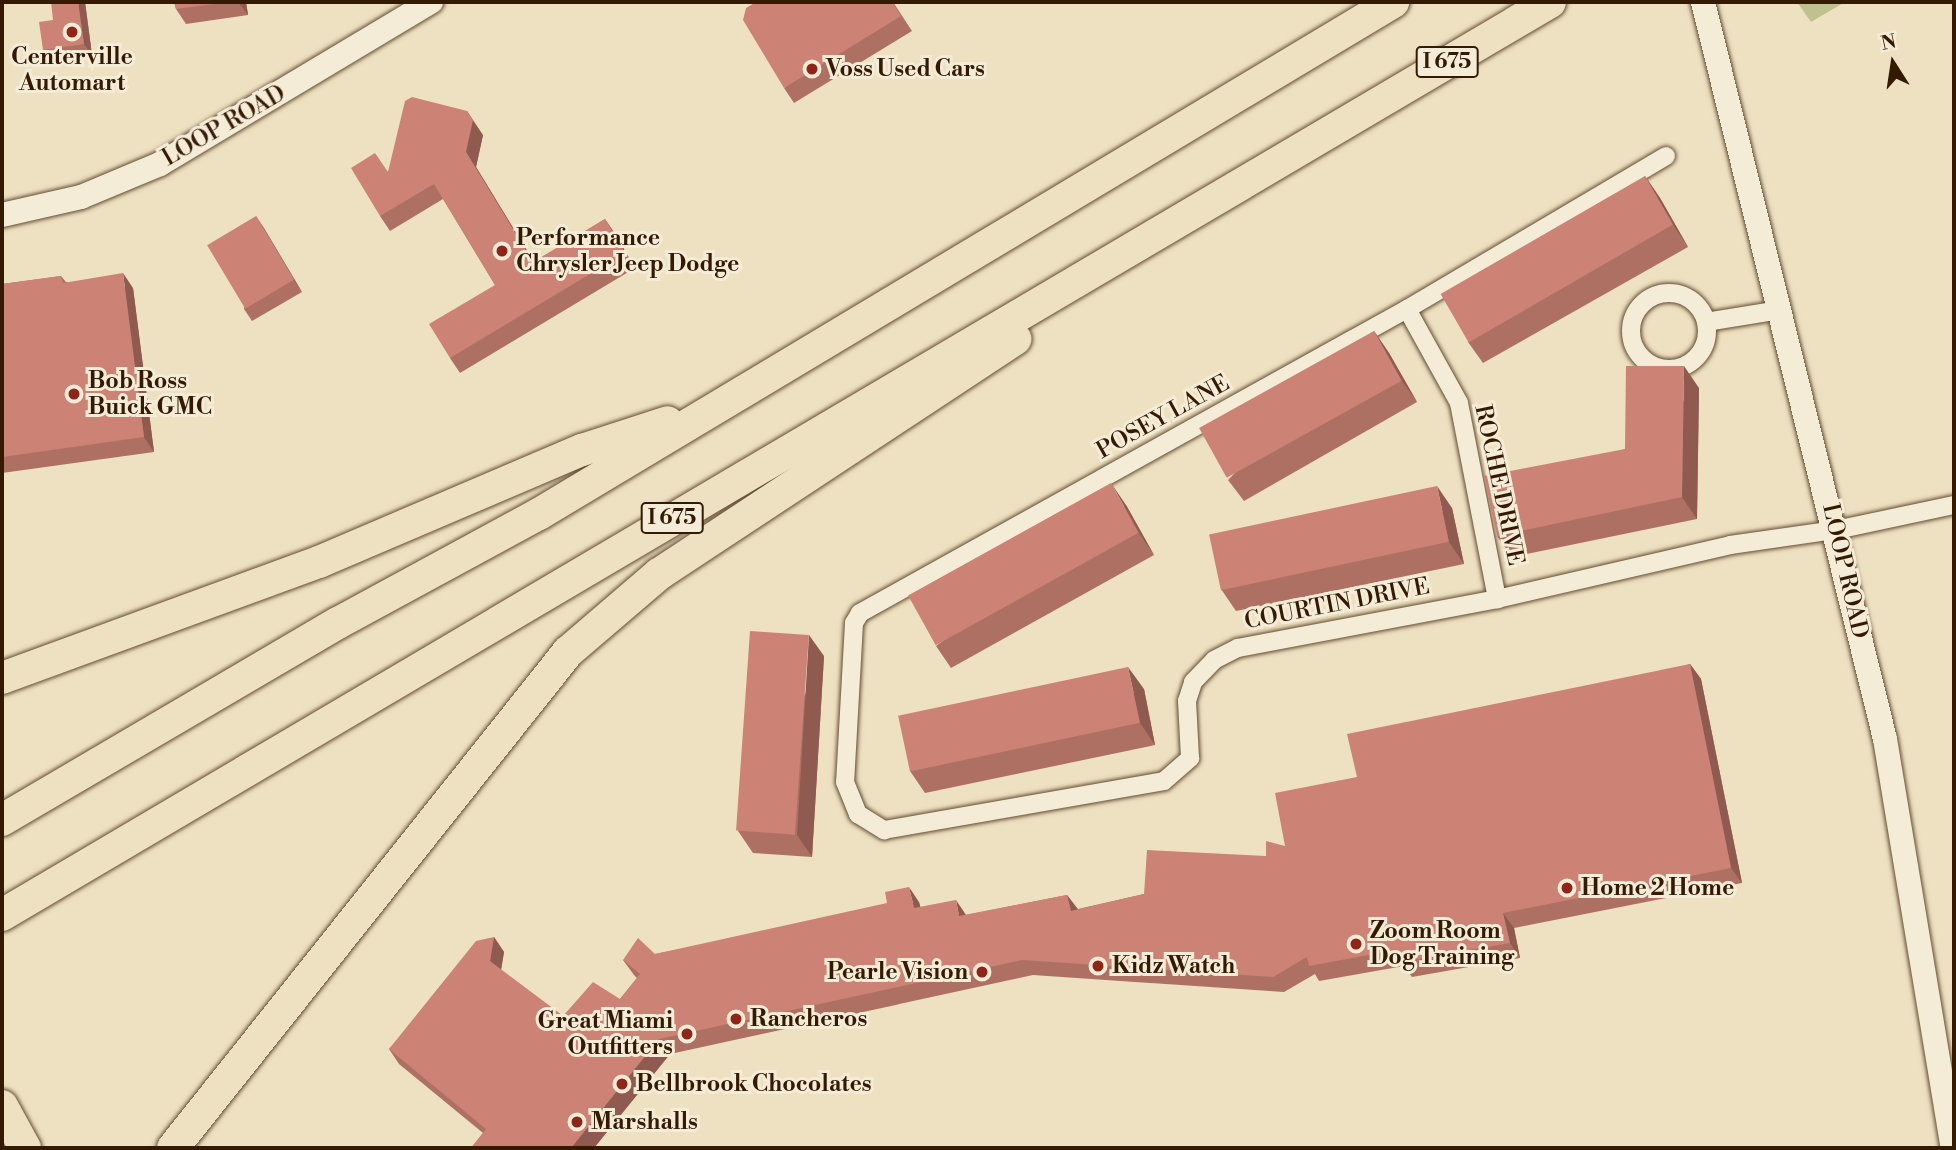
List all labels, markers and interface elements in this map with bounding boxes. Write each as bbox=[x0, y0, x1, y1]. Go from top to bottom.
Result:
marker: Centerville Automart bbox=[64, 24, 80, 40]
north arrow bbox=[1858, 28, 1928, 98]
text: N bbox=[1879, 29, 1898, 56]
place label: Centerville Automart bbox=[11, 43, 133, 97]
road number: I 675 bbox=[1416, 44, 1478, 80]
place label: Voss Used Cars bbox=[826, 55, 985, 83]
marker: Voss Used Cars bbox=[804, 61, 820, 77]
street label: LOOP ROAD bbox=[158, 80, 290, 172]
place label: Performance Chrysler Jeep Dodge bbox=[516, 224, 739, 278]
marker: Performance Chrysler Jeep Dodge bbox=[494, 243, 510, 259]
place label: Bob Ross Buick GMC bbox=[88, 367, 212, 421]
street label: POSEY LANE bbox=[1092, 369, 1234, 465]
marker: Bob Ross Buick GMC bbox=[66, 386, 82, 402]
street label: ROCHE DRIVE bbox=[1468, 402, 1530, 568]
road number: I 675 bbox=[640, 500, 704, 536]
street label: LOOP ROAD bbox=[1816, 501, 1874, 641]
street label: COURTIN DRIVE bbox=[1242, 573, 1432, 635]
place label: Home 2 Home bbox=[1581, 874, 1734, 902]
marker: Home 2 Home bbox=[1559, 880, 1575, 896]
place label: Zoom Room Dog Training bbox=[1370, 917, 1514, 971]
marker: Zoom Room Dog Training bbox=[1348, 936, 1364, 952]
place label: Kidz Watch bbox=[1112, 952, 1235, 980]
place label: Pearle Vision bbox=[827, 958, 968, 986]
marker: Kidz Watch bbox=[1090, 958, 1106, 974]
marker: Pearle Vision bbox=[974, 964, 990, 980]
place label: Rancheros bbox=[750, 1005, 867, 1033]
place label: Great Miami Outfitters bbox=[537, 1007, 673, 1061]
marker: Rancheros bbox=[728, 1011, 744, 1027]
marker: Great Miami Outfitters bbox=[679, 1026, 695, 1042]
place label: Bellbrook Chocolates bbox=[636, 1070, 872, 1098]
marker: Bellbrook Chocolates bbox=[614, 1076, 630, 1092]
place label: Marshalls bbox=[591, 1108, 698, 1136]
marker: Marshalls bbox=[569, 1114, 585, 1130]

